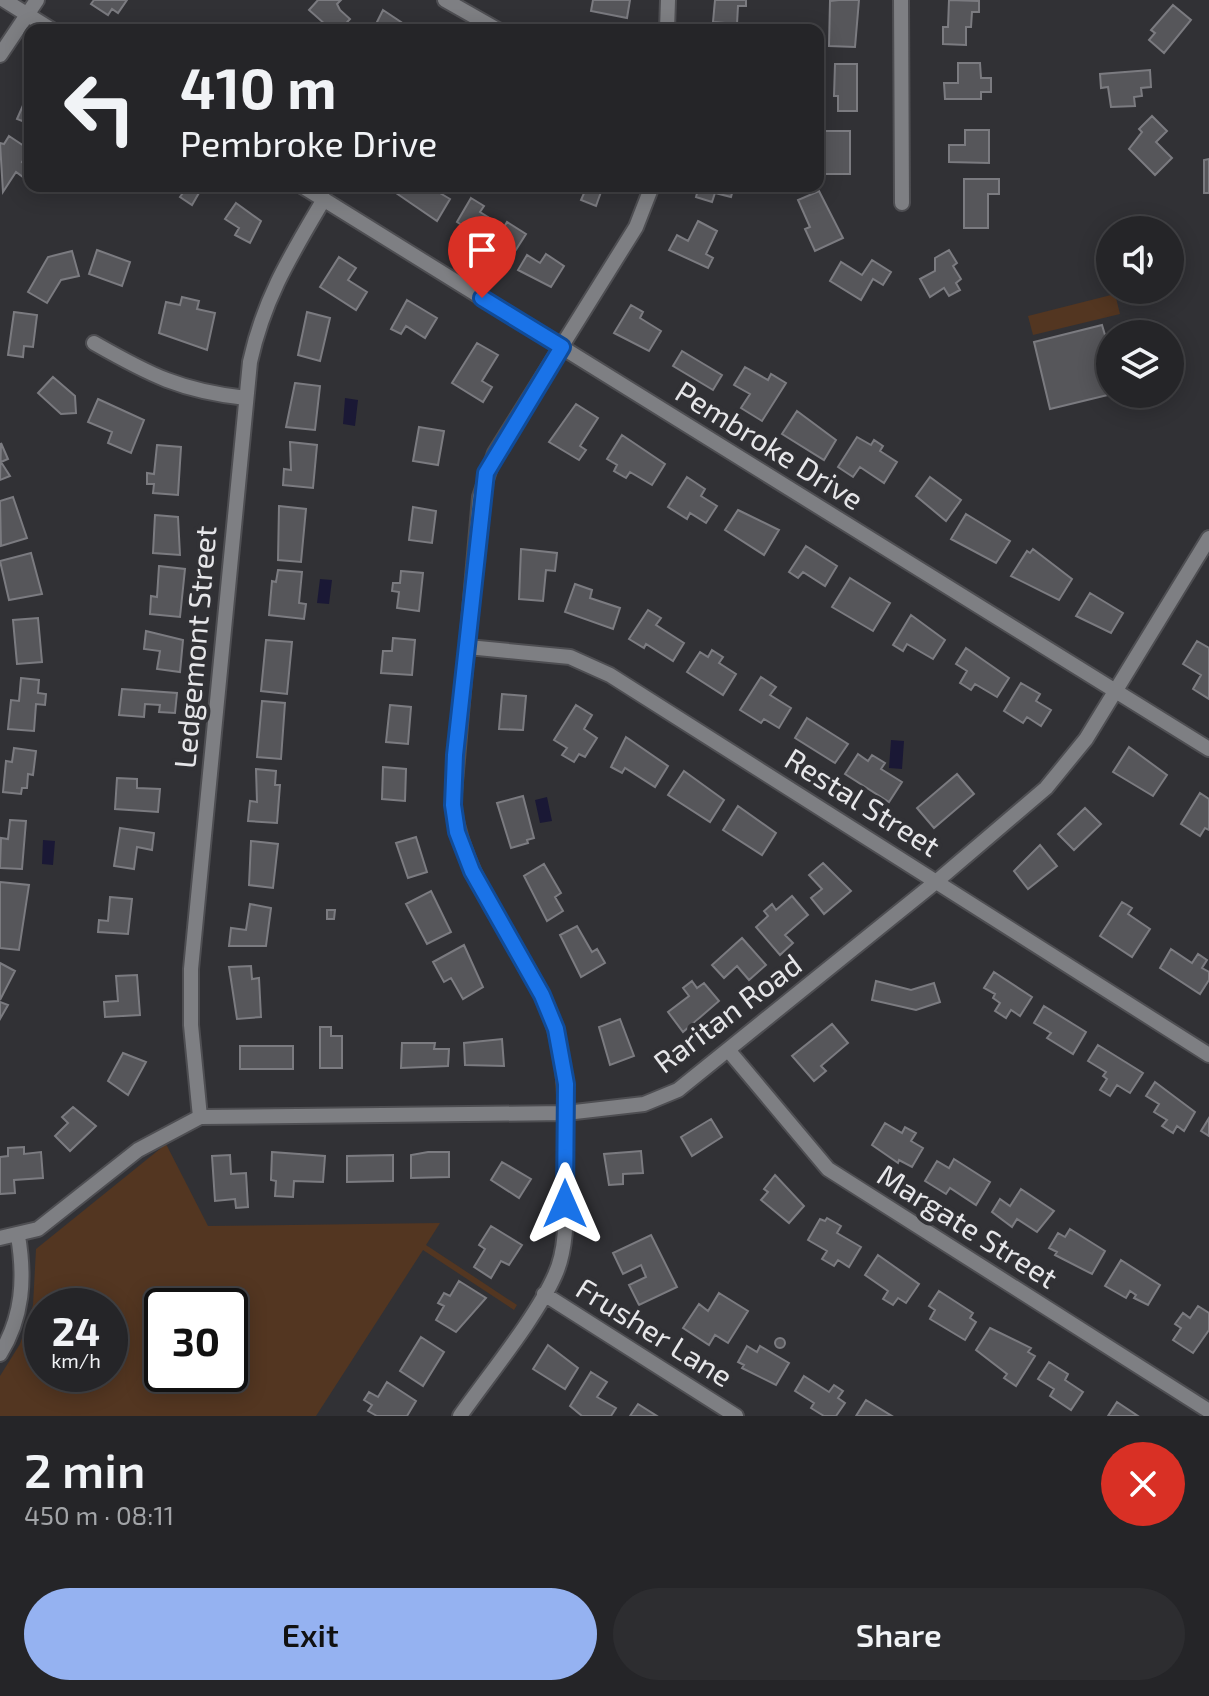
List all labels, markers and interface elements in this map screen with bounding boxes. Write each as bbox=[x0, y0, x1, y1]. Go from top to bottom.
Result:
text: 410 m bbox=[180, 53, 337, 120]
icon: left bbox=[48, 56, 152, 160]
text: Pembroke Drive bbox=[180, 121, 437, 164]
pin bbox=[448, 216, 516, 298]
map controls bbox=[1096, 216, 1184, 408]
button: sound bbox=[1096, 216, 1184, 304]
icon: arrive bbox=[460, 228, 504, 272]
button: layers bbox=[1096, 320, 1184, 408]
street label: Pembroke Drive bbox=[670, 372, 871, 516]
street label: Ledgemont Street bbox=[165, 524, 223, 770]
street label: Restal Street bbox=[779, 739, 947, 863]
street label: Raritan Road bbox=[646, 945, 808, 1080]
street label: Margate Street bbox=[871, 1156, 1065, 1295]
position arrow bbox=[523, 1162, 607, 1246]
street label: Frusher Lane bbox=[570, 1269, 740, 1393]
speed limit sign: 30 bbox=[144, 1288, 248, 1392]
text: 24 bbox=[52, 1306, 100, 1354]
text: km/h bbox=[51, 1348, 101, 1372]
text: 2 min bbox=[24, 1440, 145, 1498]
button: close bbox=[1101, 1442, 1185, 1526]
text: 450 m · 08:11 bbox=[24, 1499, 174, 1530]
button: Exit bbox=[24, 1588, 597, 1680]
button: Share bbox=[613, 1588, 1185, 1680]

